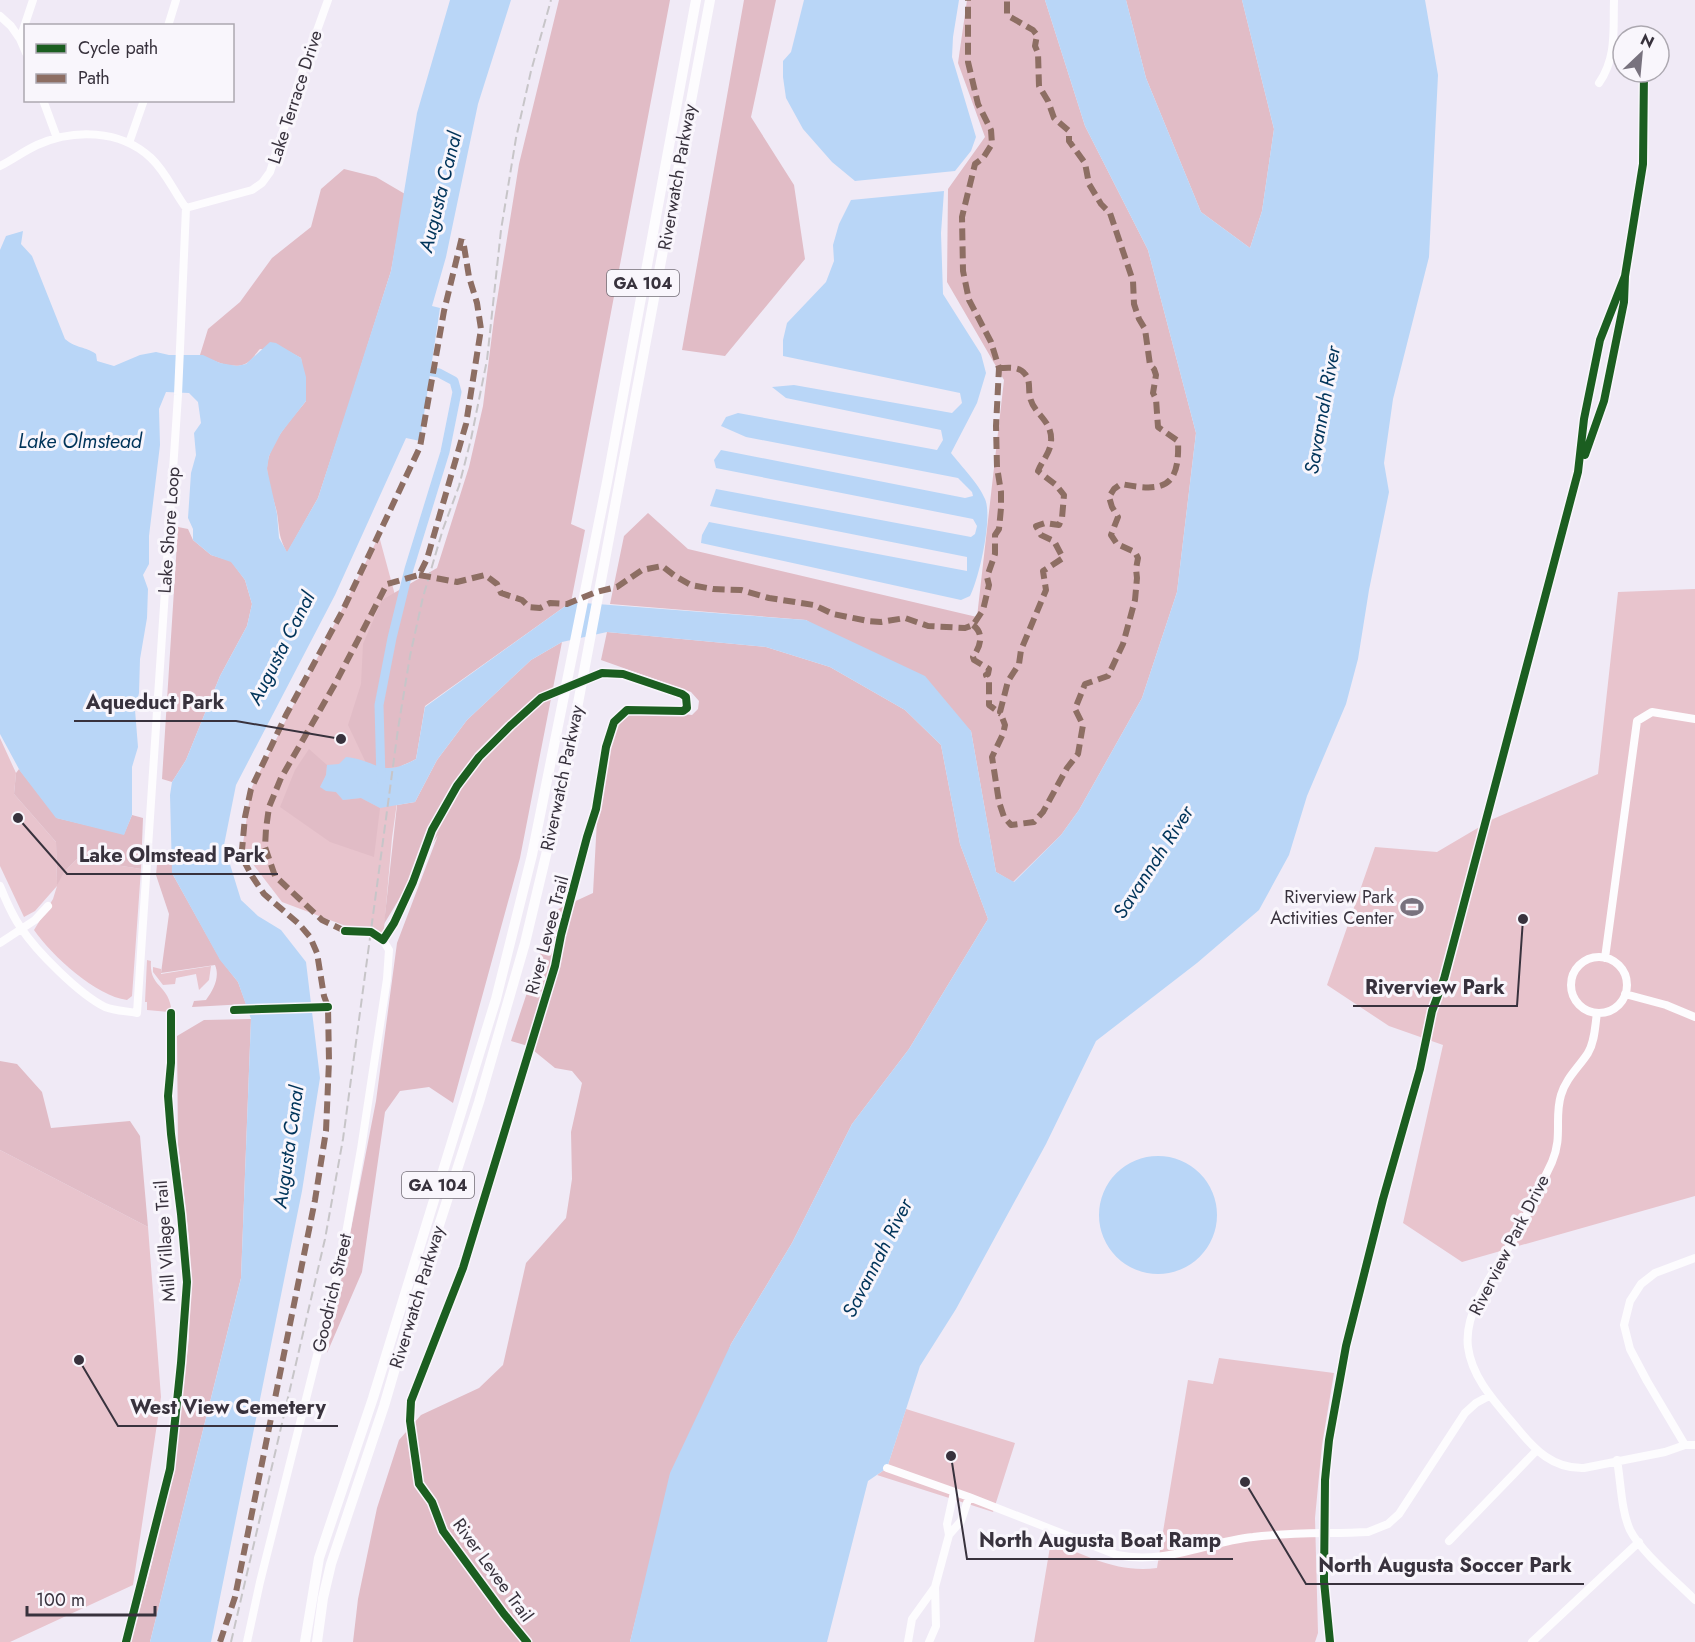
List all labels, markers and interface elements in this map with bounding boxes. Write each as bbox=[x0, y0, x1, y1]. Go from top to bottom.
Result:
legend bbox=[24, 24, 234, 102]
north arrow bbox=[1611, 24, 1671, 84]
street label: Lake Terrace Drive bbox=[261, 27, 329, 167]
text: N bbox=[1637, 28, 1658, 54]
text: Cycle path bbox=[78, 35, 158, 61]
text: Path bbox=[78, 65, 110, 91]
street label: Riverwatch Parkway bbox=[651, 102, 703, 252]
water label: Augusta Canal bbox=[411, 127, 470, 256]
road number: GA 104 bbox=[607, 270, 679, 296]
water label: Savannah River bbox=[1297, 342, 1348, 476]
water label: Lake Olmstead bbox=[18, 427, 143, 456]
street label: Lake Shore Loop bbox=[152, 466, 186, 594]
water label: Augusta Canal bbox=[240, 585, 323, 711]
callout: Aqueduct Park bbox=[74, 683, 236, 721]
text: Aqueduct Park bbox=[85, 688, 225, 717]
street label: Riverwatch Parkway bbox=[534, 703, 590, 853]
water label: Savannah River bbox=[1106, 799, 1202, 925]
callout: Lake Olmstead Park bbox=[67, 836, 278, 874]
text: Lake Olmstead Park bbox=[79, 841, 266, 870]
street label: River Levee Trail bbox=[519, 872, 575, 998]
place label: Riverview Park Activities Center bbox=[1270, 884, 1395, 931]
sports icon: Riverview Park Activities Center bbox=[1399, 894, 1425, 920]
callout: Riverview Park bbox=[1353, 968, 1517, 1006]
text: Riverview Park bbox=[1365, 973, 1505, 1002]
water label: Augusta Canal bbox=[265, 1082, 312, 1211]
street label: Riverview Park Drive bbox=[1462, 1170, 1556, 1320]
road number: GA 104 bbox=[402, 1172, 474, 1198]
street label: Mill Village Trail bbox=[148, 1179, 182, 1303]
water label: Savannah River bbox=[835, 1193, 920, 1323]
street label: Riverwatch Parkway bbox=[383, 1222, 451, 1372]
street label: Goodrich Street bbox=[306, 1230, 358, 1355]
callout: West View Cemetery bbox=[118, 1388, 338, 1426]
text: West View Cemetery bbox=[130, 1393, 326, 1422]
street label: River Levee Trail bbox=[446, 1513, 540, 1627]
callout: North Augusta Boat Ramp bbox=[967, 1521, 1233, 1559]
text: North Augusta Boat Ramp bbox=[979, 1526, 1221, 1555]
callout: North Augusta Soccer Park bbox=[1306, 1546, 1584, 1584]
text: North Augusta Soccer Park bbox=[1318, 1551, 1572, 1580]
scale bar bbox=[27, 1579, 154, 1617]
text: 100 m bbox=[36, 1587, 85, 1613]

